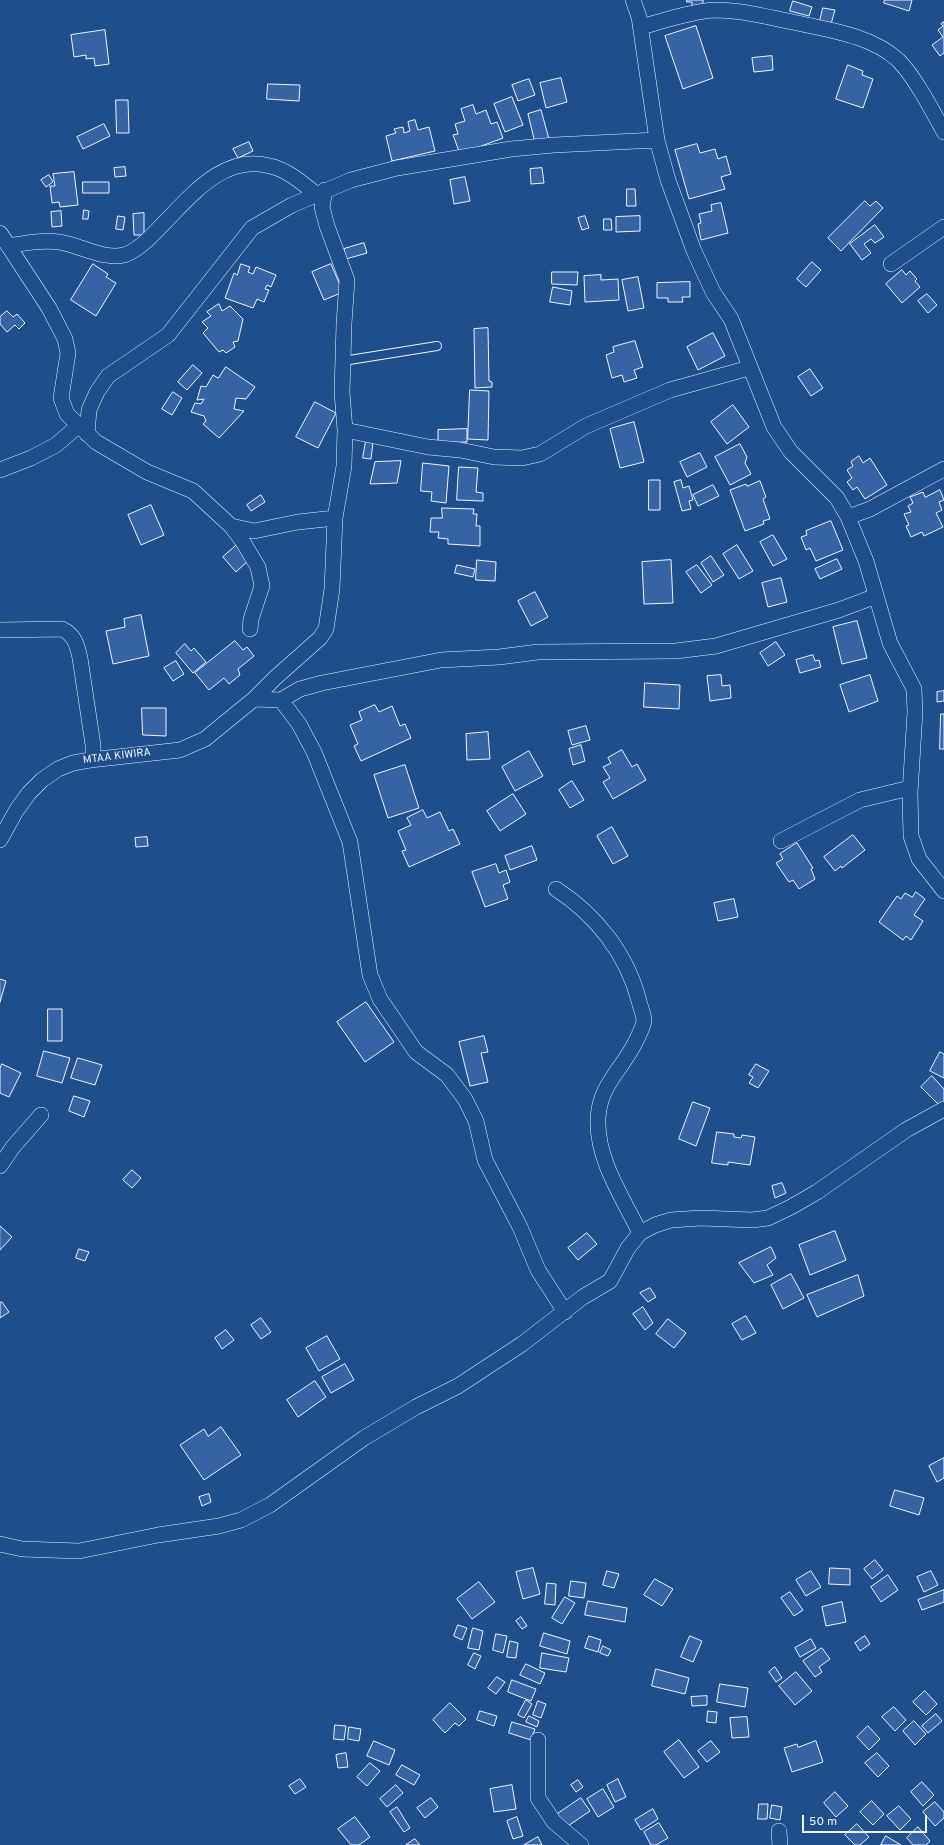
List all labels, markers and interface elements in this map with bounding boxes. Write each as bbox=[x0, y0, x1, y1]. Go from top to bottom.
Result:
street label: MTAA KIWIRA bbox=[82, 746, 152, 768]
scale bar bbox=[804, 1807, 929, 1833]
text: 50 m bbox=[809, 1814, 837, 1830]

